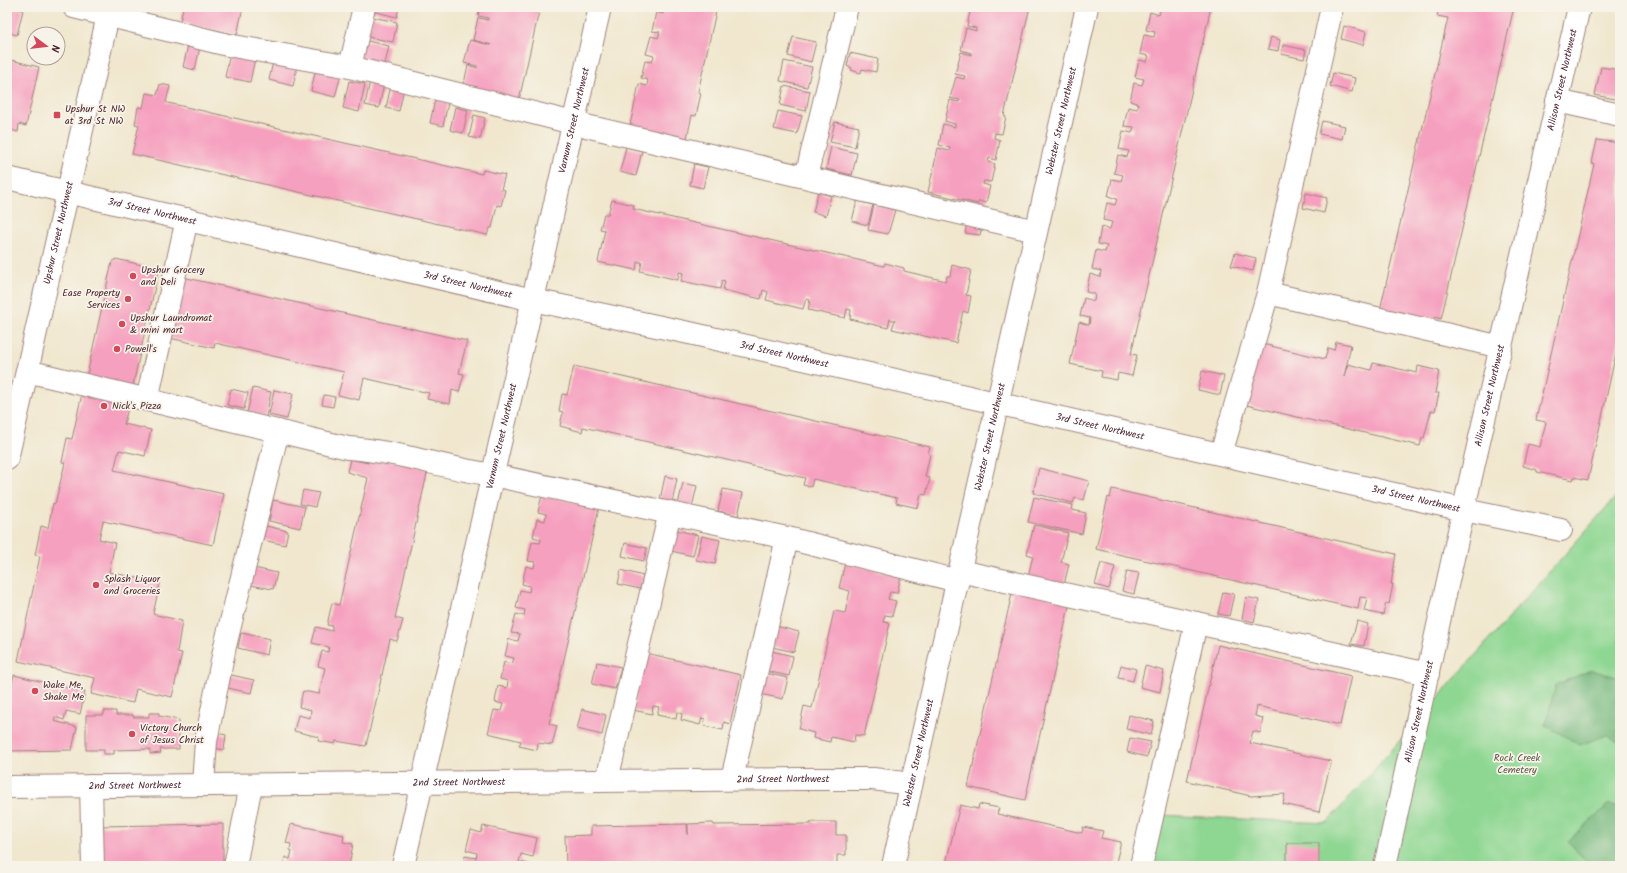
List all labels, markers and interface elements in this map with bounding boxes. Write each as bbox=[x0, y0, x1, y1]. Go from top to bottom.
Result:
north arrow bbox=[26, 26, 66, 66]
street label: Allison Street Northwest bbox=[1543, 27, 1582, 132]
text: N bbox=[45, 43, 64, 54]
street label: Webster Street Northwest bbox=[1041, 65, 1081, 176]
street label: Varnum Street Northwest bbox=[554, 66, 594, 175]
place label: Upshur St NW at 3rd St NW bbox=[65, 101, 125, 129]
marker: Upshur St NW at 3rd St NW bbox=[52, 110, 62, 120]
street label: Upshur Street Northwest bbox=[39, 180, 78, 286]
street label: 3rd Street Northwest bbox=[106, 194, 198, 230]
place label: Upshur Grocery and Deli bbox=[141, 262, 205, 290]
street label: 3rd Street Northwest bbox=[422, 267, 514, 303]
marker: Upshur Grocery and Deli bbox=[128, 271, 138, 281]
place label: Ease Property Services bbox=[62, 285, 121, 313]
marker: Ease Property Services bbox=[123, 294, 133, 304]
place label: Upshur Laundromat & mini mart bbox=[130, 310, 212, 338]
marker: Upshur Laundromat & mini mart bbox=[117, 319, 127, 329]
street label: 3rd Street Northwest bbox=[738, 337, 830, 373]
place label: Powell's bbox=[125, 341, 158, 357]
street label: Allison Street Northwest bbox=[1470, 343, 1509, 448]
marker: Powell's bbox=[112, 344, 122, 354]
street label: Webster Street Northwest bbox=[970, 381, 1010, 492]
street label: Varnum Street Northwest bbox=[482, 382, 521, 491]
place label: Nick's Pizza bbox=[112, 398, 162, 414]
marker: Nick's Pizza bbox=[99, 401, 109, 411]
street label: 3rd Street Northwest bbox=[1054, 409, 1146, 445]
street label: 3rd Street Northwest bbox=[1370, 481, 1462, 517]
place label: Splash Liquor and Groceries bbox=[104, 571, 161, 599]
marker: Splash Liquor and Groceries bbox=[91, 580, 101, 590]
street label: Allison Street Northwest bbox=[1400, 659, 1438, 764]
place label: Wake Me, Shake Me bbox=[43, 677, 84, 705]
marker: Wake Me, Shake Me bbox=[30, 686, 40, 696]
street label: Webster Street Northwest bbox=[899, 697, 939, 808]
place label: Victory Church of Jesus Christ bbox=[140, 720, 204, 748]
marker: Victory Church of Jesus Christ bbox=[127, 729, 137, 739]
park label: Rock Creek Cemetery bbox=[1494, 750, 1541, 778]
street label: 2nd Street Northwest bbox=[736, 771, 829, 788]
street label: 2nd Street Northwest bbox=[412, 774, 506, 791]
street label: 2nd Street Northwest bbox=[89, 777, 182, 794]

